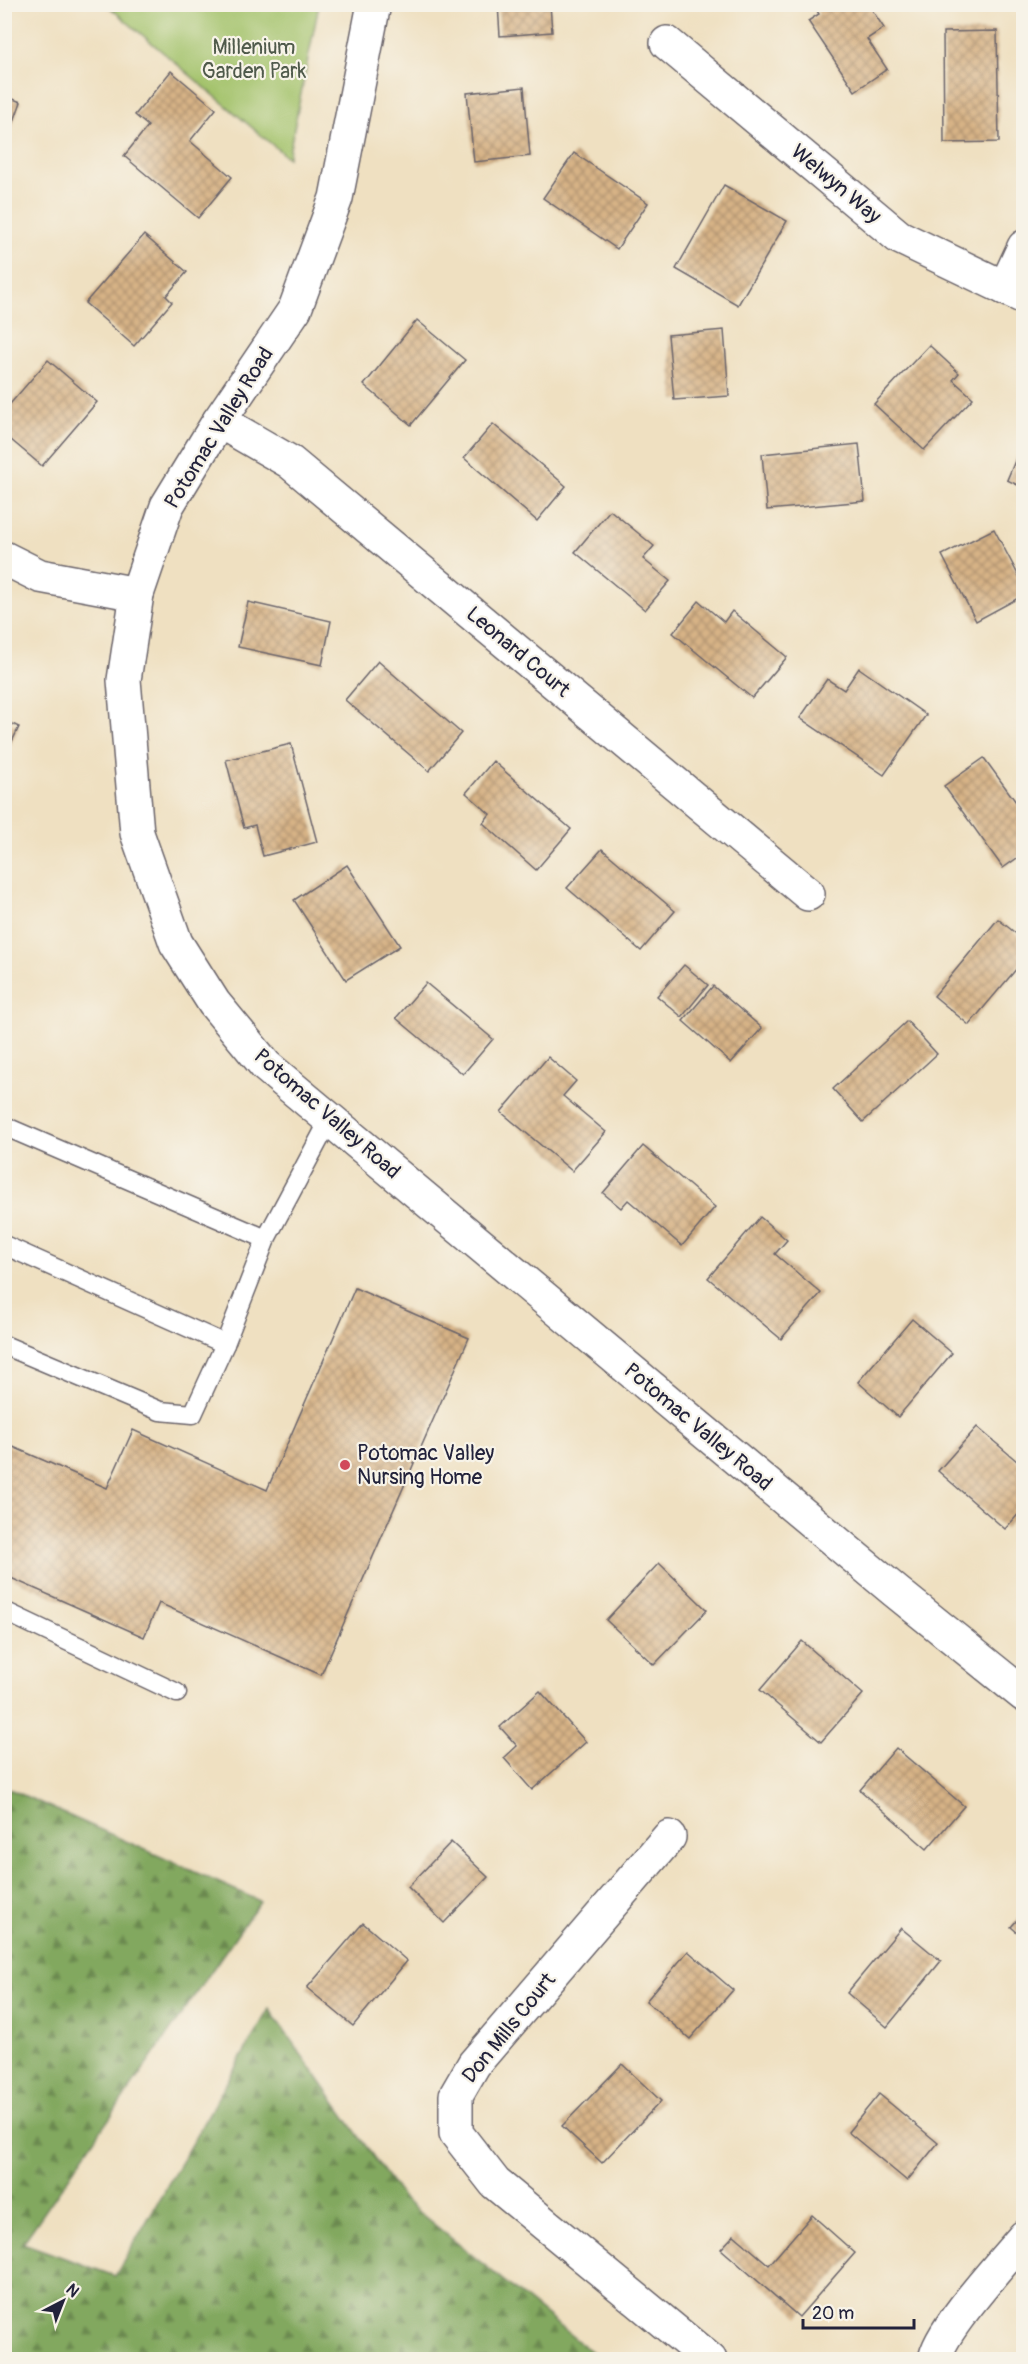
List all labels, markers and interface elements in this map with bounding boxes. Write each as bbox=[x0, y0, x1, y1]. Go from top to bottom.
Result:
park label: Millenium Garden Park bbox=[202, 34, 306, 85]
street label: Welwyn Way bbox=[785, 138, 887, 230]
street label: Potomac Valley Road bbox=[158, 342, 280, 514]
street label: Leonard Court bbox=[460, 601, 576, 704]
street label: Potomac Valley Road bbox=[248, 1043, 406, 1185]
street label: Potomac Valley Road bbox=[618, 1357, 778, 1497]
place label: Potomac Valley Nursing Home bbox=[357, 1440, 494, 1491]
marker: Potomac Valley Nursing Home bbox=[338, 1458, 352, 1472]
street label: Don Mills Court bbox=[456, 1967, 562, 2089]
north arrow bbox=[33, 2271, 93, 2331]
text: N bbox=[62, 2280, 83, 2302]
scale bar bbox=[803, 2292, 914, 2330]
text: 20 m bbox=[812, 2302, 854, 2325]

